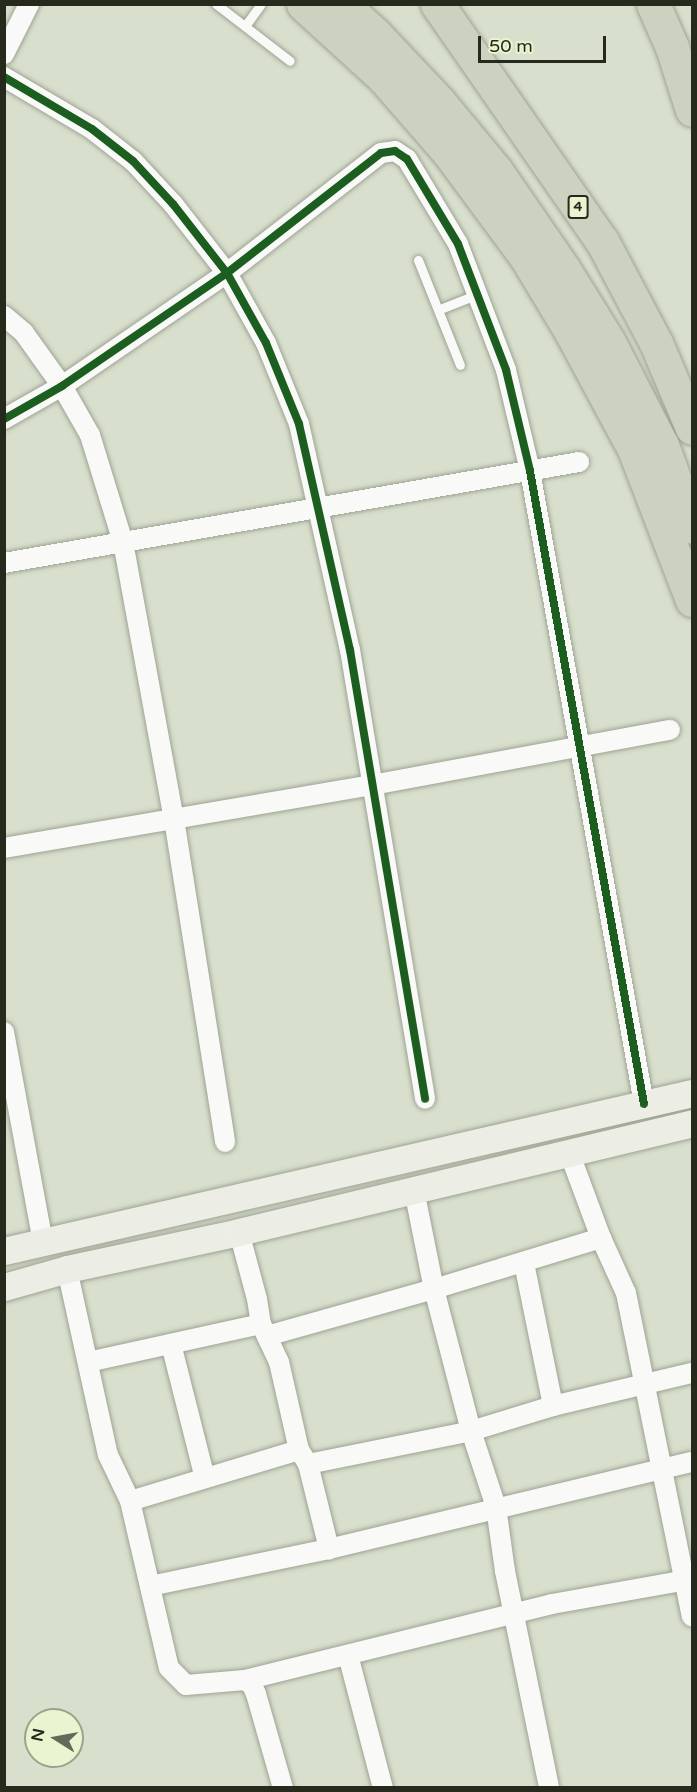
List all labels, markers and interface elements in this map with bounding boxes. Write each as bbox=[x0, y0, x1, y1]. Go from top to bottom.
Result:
scale bar bbox=[481, 24, 608, 62]
text: 50 m bbox=[489, 35, 533, 57]
road number: 4 bbox=[568, 196, 588, 218]
north arrow bbox=[24, 1708, 84, 1768]
text: N bbox=[27, 1727, 49, 1743]

